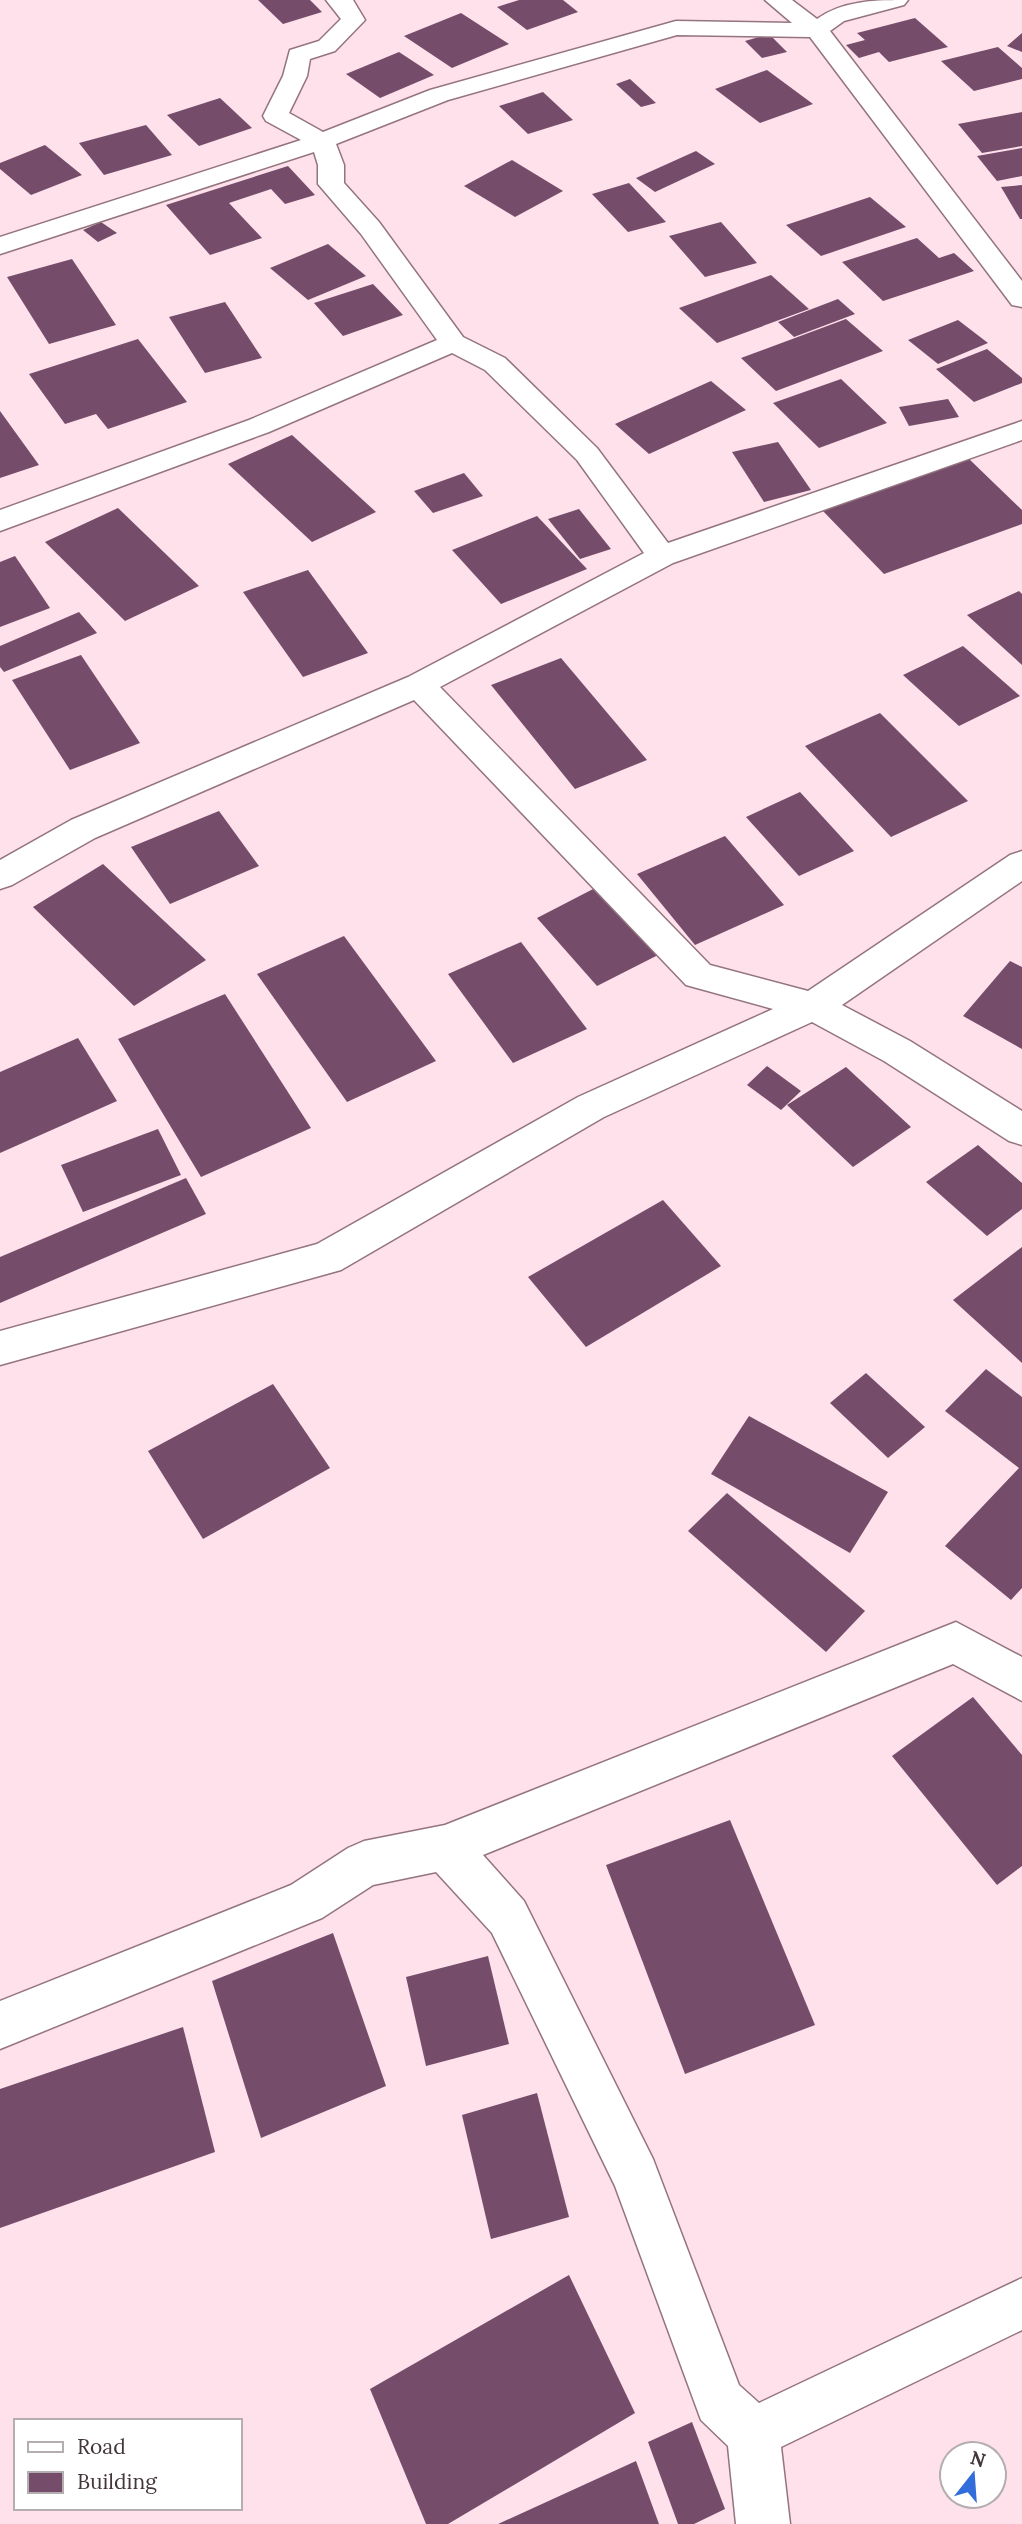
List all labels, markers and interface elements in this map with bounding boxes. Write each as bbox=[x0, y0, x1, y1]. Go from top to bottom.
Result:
legend bbox=[14, 2419, 242, 2510]
text: Road bbox=[77, 2433, 126, 2460]
north arrow bbox=[938, 2440, 1008, 2510]
text: N bbox=[967, 2445, 989, 2472]
text: Building bbox=[77, 2468, 157, 2495]

